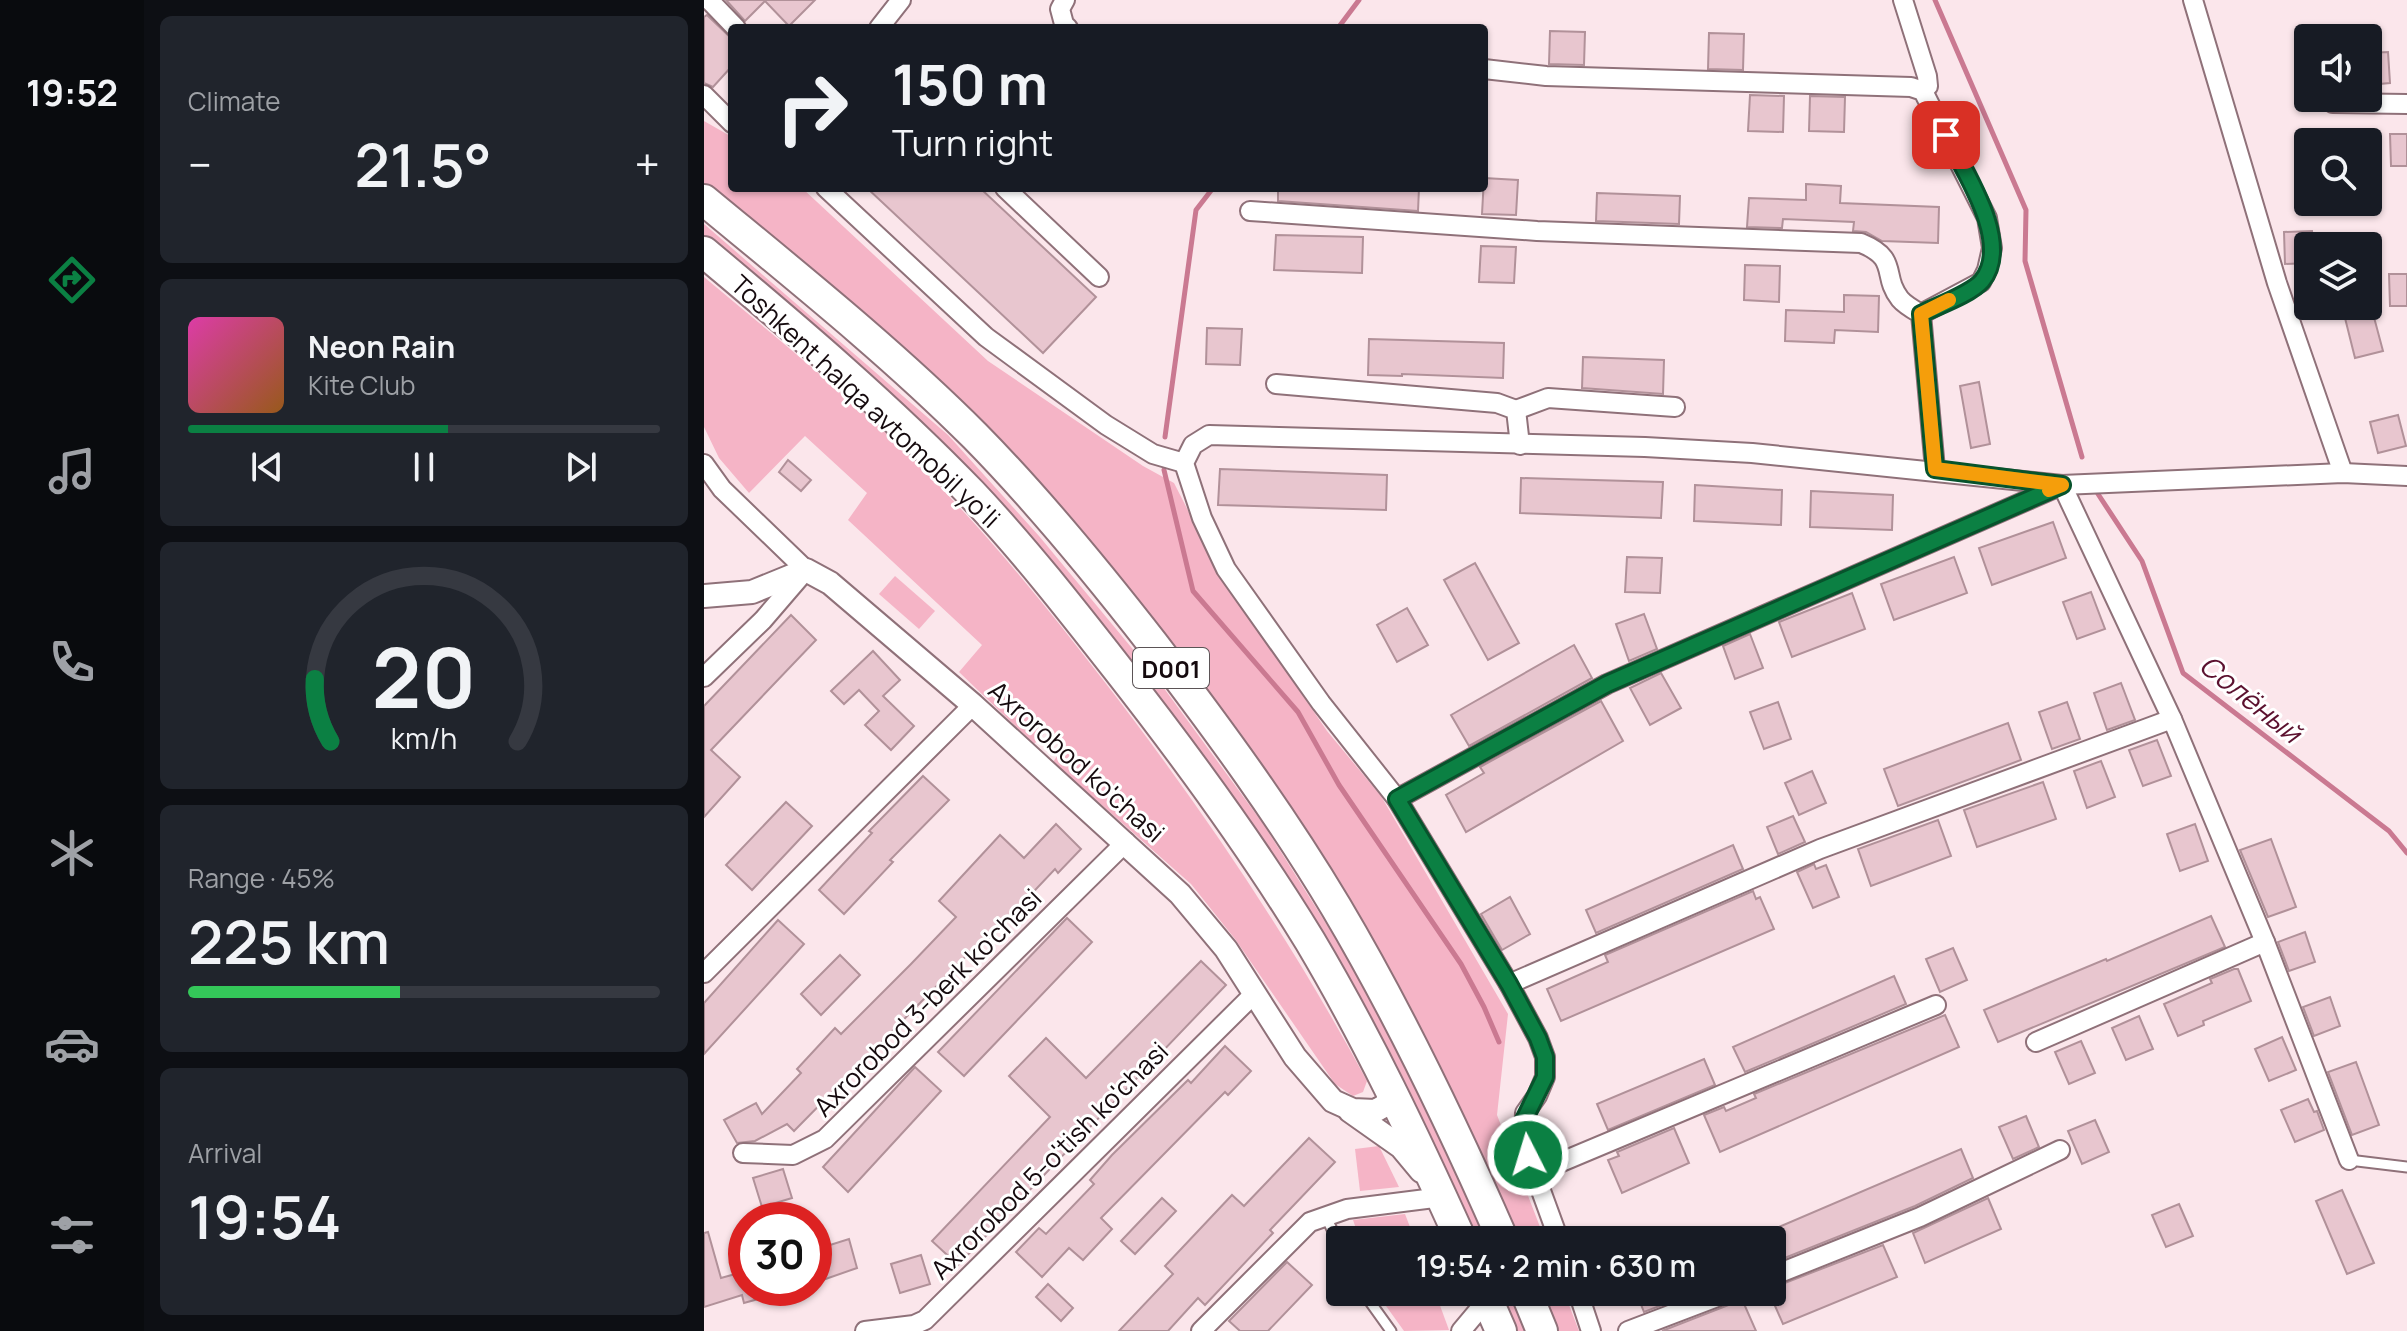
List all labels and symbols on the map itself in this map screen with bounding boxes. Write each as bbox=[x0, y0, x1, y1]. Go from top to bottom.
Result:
pin bbox=[1912, 101, 1980, 169]
street label: Toshkent halqa avtomobil yo'li bbox=[724, 266, 1008, 536]
water label: Солёный bbox=[2192, 645, 2311, 752]
road number: D001 bbox=[1133, 648, 1209, 688]
street label: Axrorobod ko'chasi bbox=[981, 672, 1173, 850]
street label: Axrorobod 3-berk ko'chasi bbox=[805, 880, 1049, 1124]
street label: Axrorobod 5-o'tish ko'chasi bbox=[922, 1033, 1176, 1287]
position arrow bbox=[1486, 1113, 1570, 1197]
speed limit sign: 30 bbox=[728, 1202, 832, 1306]

